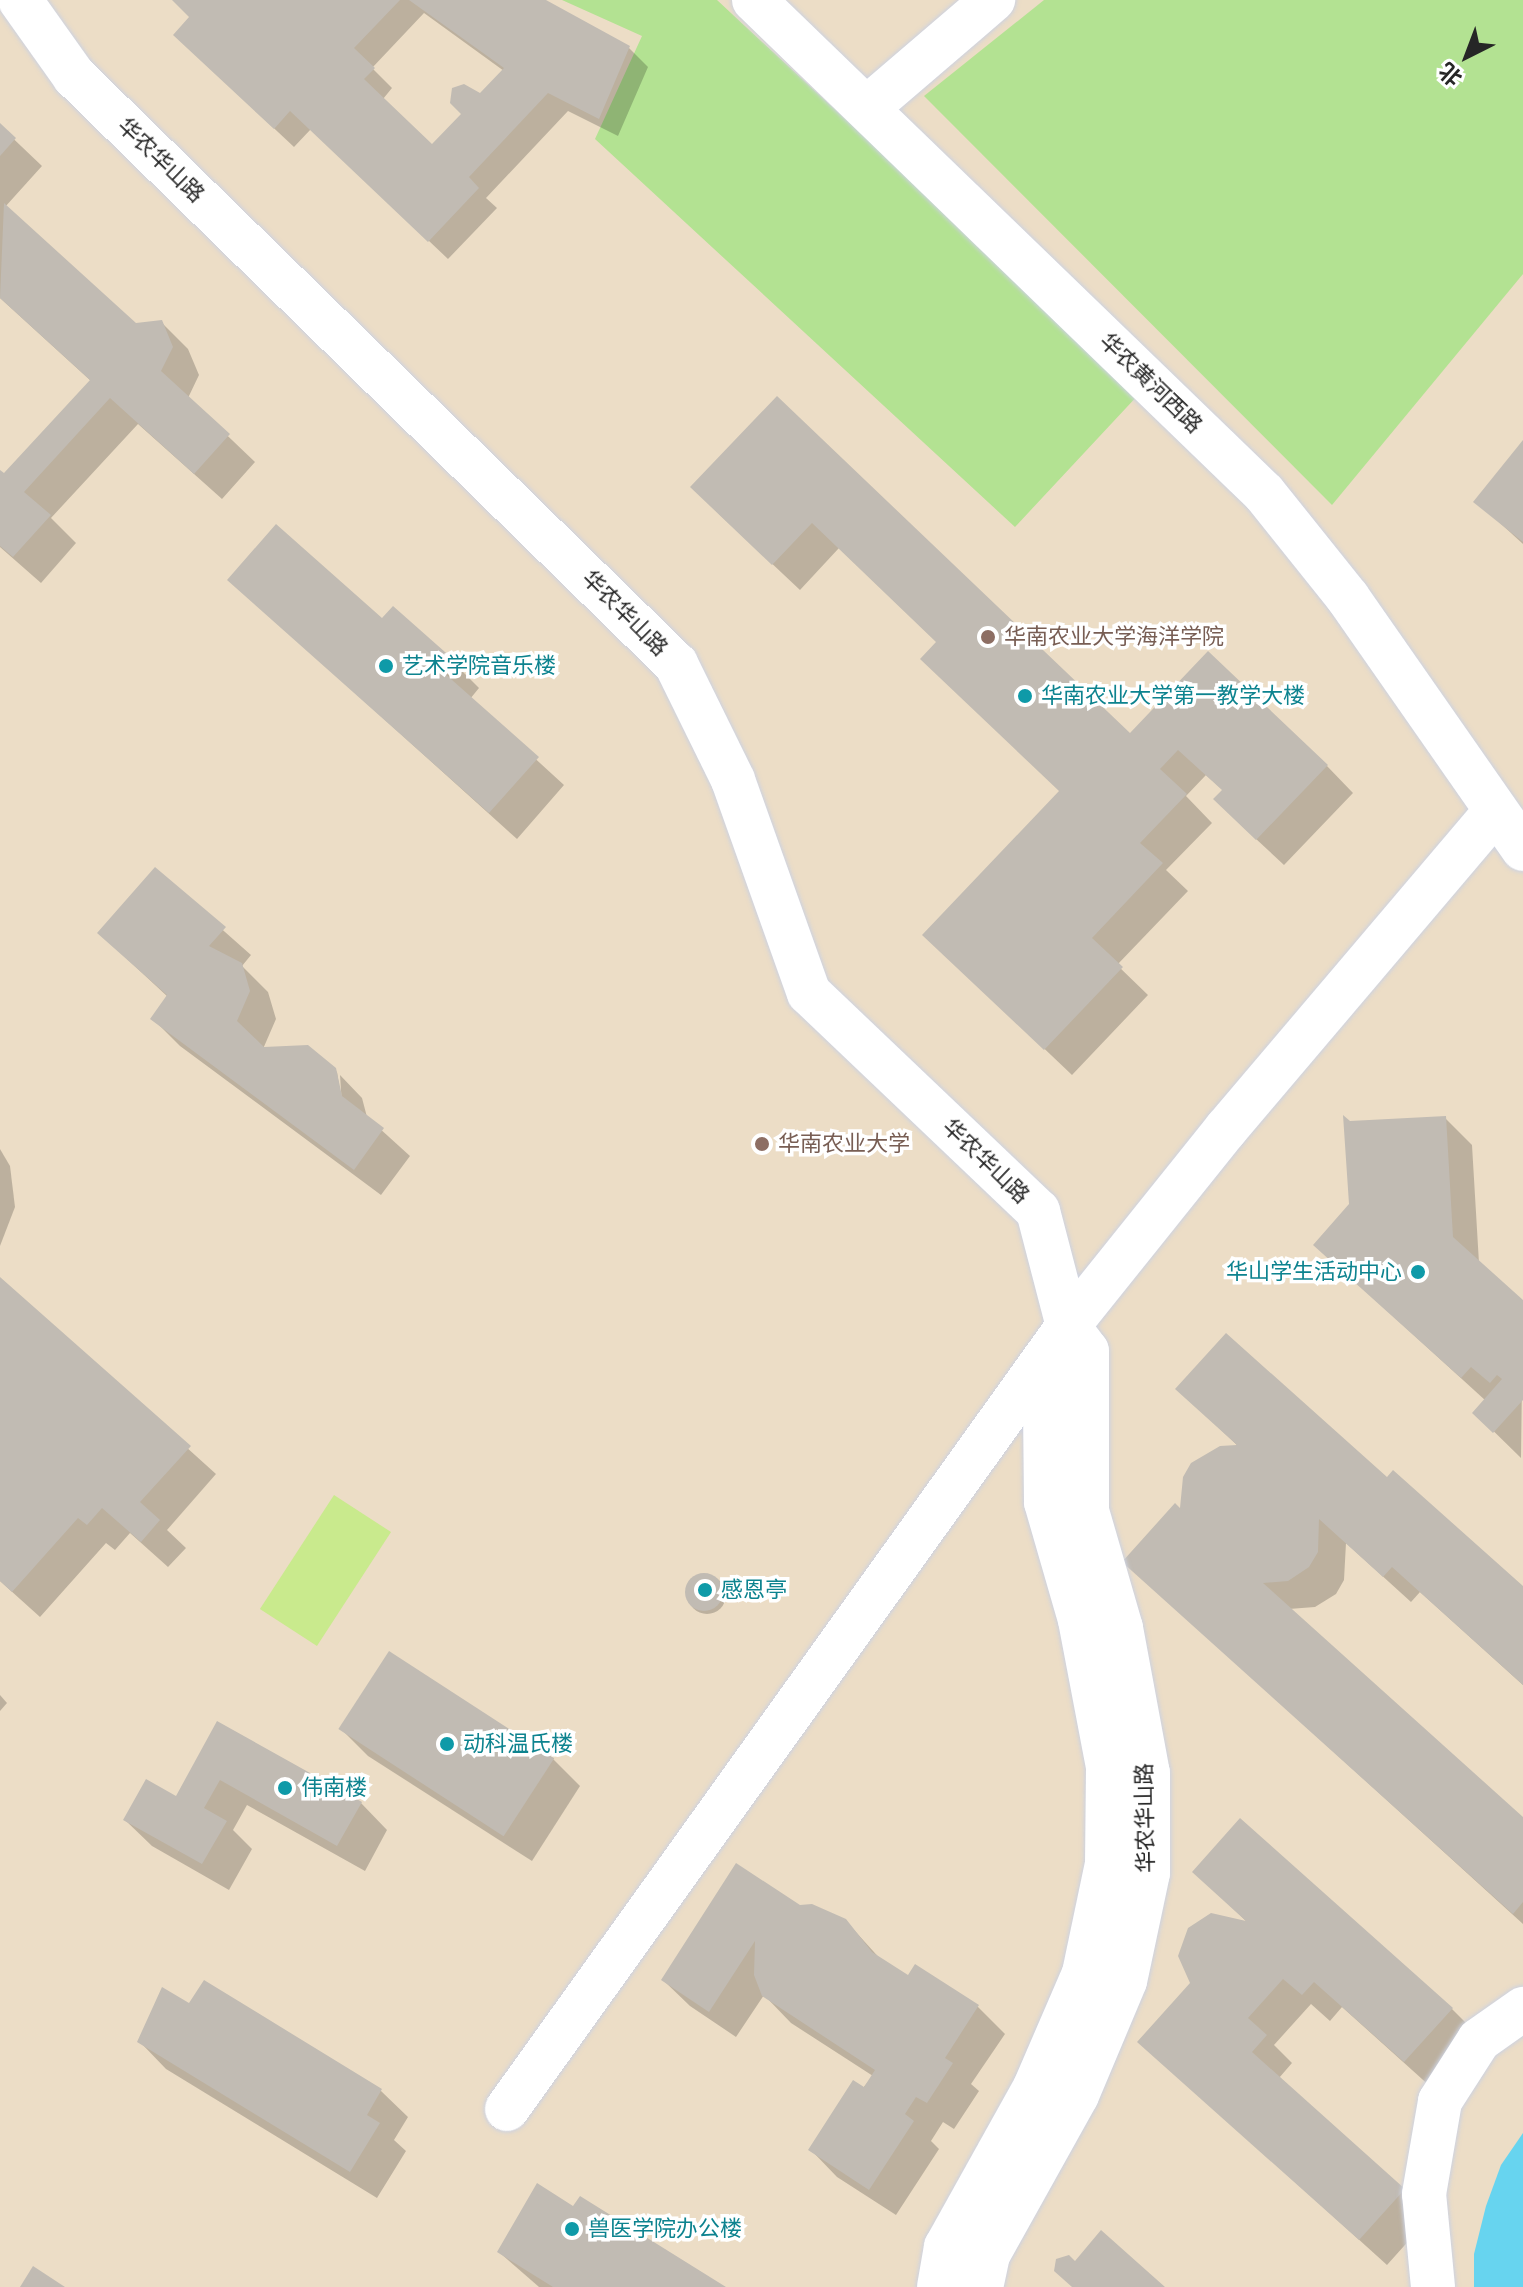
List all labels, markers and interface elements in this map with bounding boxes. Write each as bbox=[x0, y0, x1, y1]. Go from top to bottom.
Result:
north arrow bbox=[1427, 16, 1507, 96]
text: 北 bbox=[1433, 57, 1468, 92]
street label: 华农华山路 bbox=[112, 112, 210, 208]
street label: 华农黄河西路 bbox=[1094, 328, 1208, 438]
street label: 华农华山路 bbox=[577, 565, 673, 661]
place label: 华南农业大学海洋学院 bbox=[1004, 624, 1224, 650]
marker: 华南农业大学海洋学院 bbox=[979, 628, 997, 646]
place label: 艺术学院音乐楼 bbox=[402, 653, 556, 679]
marker: 艺术学院音乐楼 bbox=[377, 657, 395, 675]
place label: 华南农业大学第一教学大楼 bbox=[1041, 683, 1305, 709]
marker: 华南农业大学第一教学大楼 bbox=[1016, 687, 1034, 705]
street label: 华农华山路 bbox=[937, 1113, 1035, 1209]
place label: 华南农业大学 bbox=[778, 1131, 910, 1157]
marker: 华南农业大学 bbox=[753, 1135, 771, 1153]
place label: 华山学生活动中心 bbox=[1226, 1259, 1402, 1285]
marker: 华山学生活动中心 bbox=[1409, 1263, 1427, 1281]
place label: 感恩亭 bbox=[721, 1577, 787, 1603]
marker: 感恩亭 bbox=[696, 1581, 714, 1599]
place label: 动科温氏楼 bbox=[463, 1731, 573, 1757]
marker: 动科温氏楼 bbox=[438, 1735, 456, 1753]
street label: 华农华山路 bbox=[1131, 1763, 1159, 1873]
place label: 伟南楼 bbox=[301, 1775, 367, 1801]
marker: 伟南楼 bbox=[276, 1779, 294, 1797]
place label: 兽医学院办公楼 bbox=[588, 2216, 742, 2242]
marker: 兽医学院办公楼 bbox=[563, 2220, 581, 2238]

